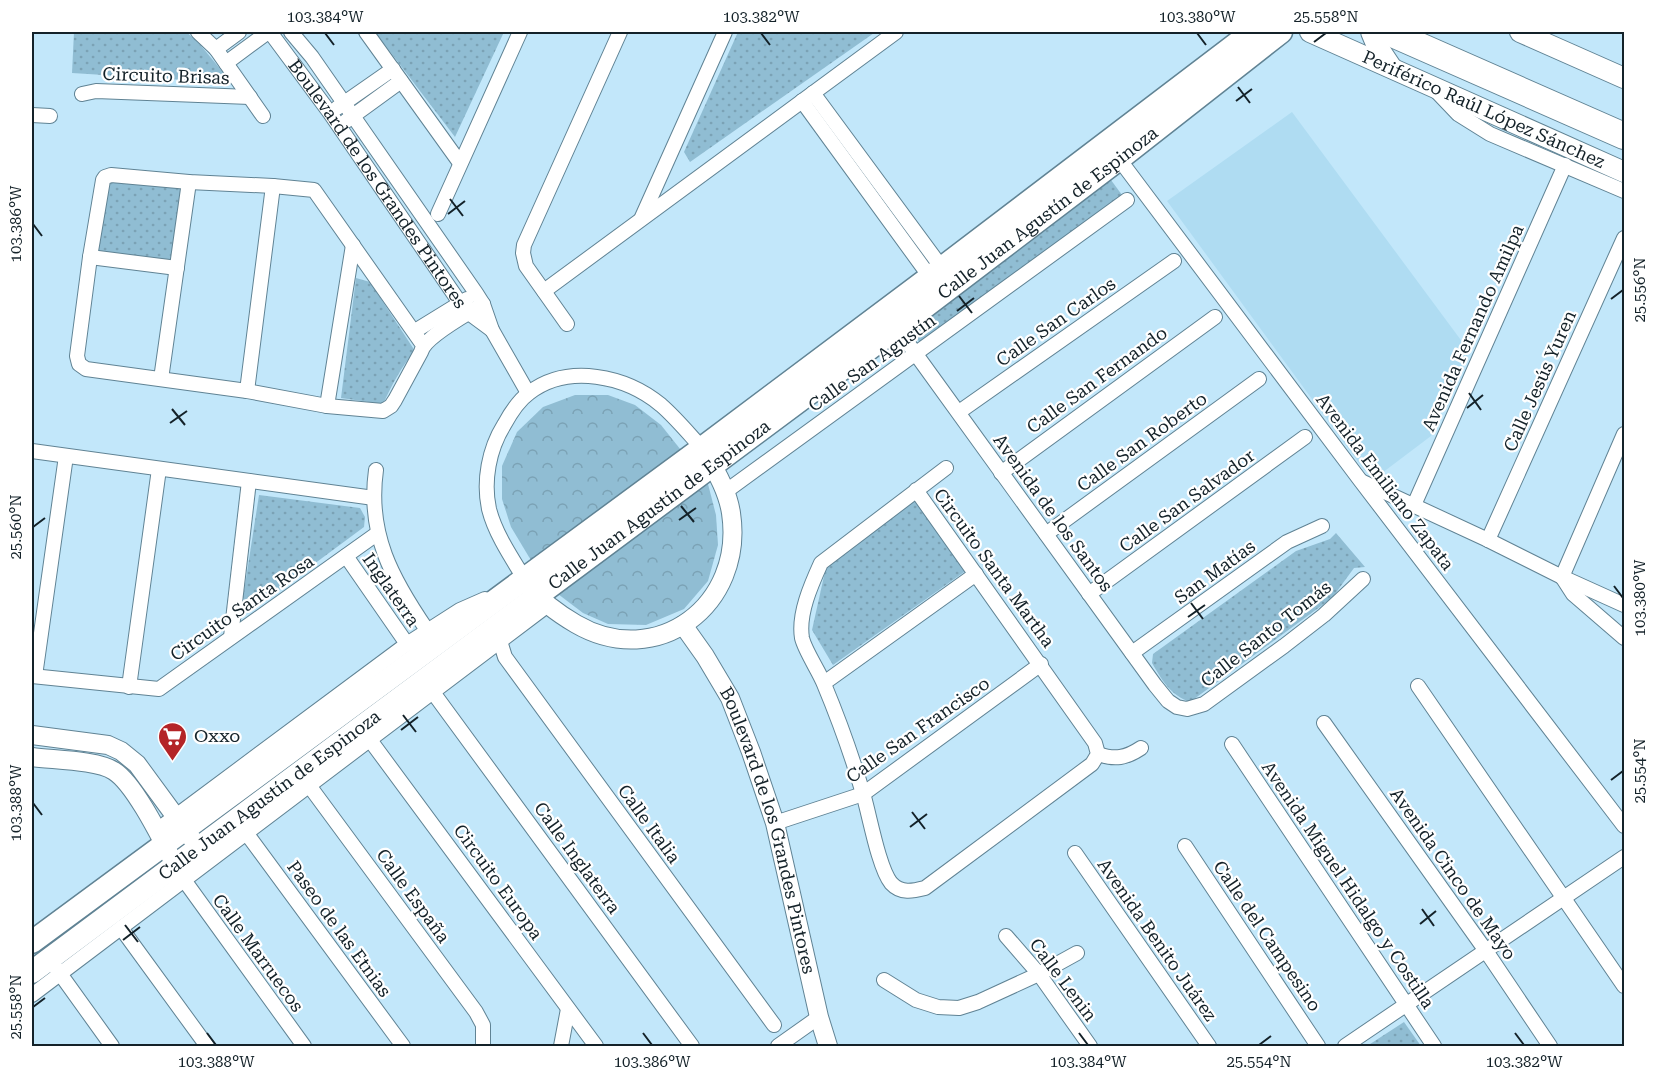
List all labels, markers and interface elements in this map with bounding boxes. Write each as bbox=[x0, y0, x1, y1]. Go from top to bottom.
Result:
text: 103.384°W bbox=[287, 8, 364, 26]
text: 103.382°W bbox=[723, 8, 800, 26]
text: 103.380°W bbox=[1159, 8, 1236, 26]
text: 25.558°N bbox=[1293, 8, 1359, 26]
street label: Periférico Raúl López Sánchez bbox=[1359, 46, 1609, 172]
street label: Boulevard de los Grandes Pintores bbox=[284, 55, 471, 312]
street label: Circuito Brisas bbox=[102, 63, 230, 88]
street label: Calle Juan Agustín de Espinoza bbox=[933, 122, 1162, 303]
text: 103.386°W bbox=[7, 185, 25, 262]
street label: Avenida Fernando Amilpa bbox=[1417, 221, 1528, 434]
text: 25.556°N bbox=[1631, 257, 1649, 323]
street label: Calle San Carlos bbox=[992, 273, 1119, 371]
street label: Calle Jesús Yuren bbox=[1499, 307, 1580, 455]
street label: Calle San Agustín bbox=[804, 309, 940, 416]
street label: Calle San Fernando bbox=[1022, 322, 1171, 438]
street label: Calle San Roberto bbox=[1073, 387, 1211, 496]
street label: Avenida Emiliano Zapata bbox=[1312, 389, 1459, 574]
street label: Calle Juan Agustín de Espinoza bbox=[544, 415, 774, 594]
street label: Avenida de los Santos bbox=[989, 430, 1118, 596]
street label: Calle San Salvador bbox=[1115, 445, 1258, 557]
street label: Circuito Santa Martha bbox=[930, 484, 1059, 651]
text: 25.560°N bbox=[7, 494, 25, 560]
street label: San Matías bbox=[1170, 535, 1259, 608]
street label: Inglaterra bbox=[359, 549, 424, 631]
street label: Circuito Santa Rosa bbox=[166, 550, 318, 665]
text: 103.380°W bbox=[1631, 559, 1649, 636]
street label: Calle Santo Tomás bbox=[1196, 576, 1335, 691]
street label: Calle San Francisco bbox=[842, 672, 993, 787]
street label: Boulevard de los Grandes Pintores bbox=[716, 683, 820, 976]
street label: Calle Juan Agustín de Espinoza bbox=[154, 705, 384, 884]
supermarket icon: Oxxo bbox=[157, 720, 189, 762]
place label: Oxxo bbox=[194, 725, 240, 746]
text: 25.554°N bbox=[1631, 738, 1649, 804]
street label: Avenida Miguel Hidalgo y Costilla bbox=[1258, 757, 1439, 1012]
text: 103.388°W bbox=[7, 764, 25, 841]
street label: Calle Italia bbox=[614, 780, 685, 867]
street label: Avenida Cinco de Mayo bbox=[1386, 784, 1521, 964]
street label: Calle Inglaterra bbox=[530, 798, 625, 918]
street label: Circuito Europa bbox=[449, 820, 547, 944]
street label: Calle España bbox=[372, 845, 455, 947]
street label: Avenida Benito Juárez bbox=[1093, 855, 1222, 1025]
street label: Calle del Campesino bbox=[1209, 856, 1326, 1015]
street label: Paseo de las Etnias bbox=[283, 857, 396, 1001]
street label: Calle Marruecos bbox=[209, 890, 308, 1016]
street label: Calle Lenin bbox=[1025, 934, 1102, 1026]
text: 25.558°N bbox=[7, 974, 25, 1040]
text: 103.388°W bbox=[178, 1053, 255, 1071]
text: 103.386°W bbox=[614, 1053, 691, 1071]
text: 103.384°W bbox=[1050, 1053, 1127, 1071]
text: 25.554°N bbox=[1226, 1053, 1292, 1071]
text: 103.382°W bbox=[1486, 1053, 1563, 1071]

